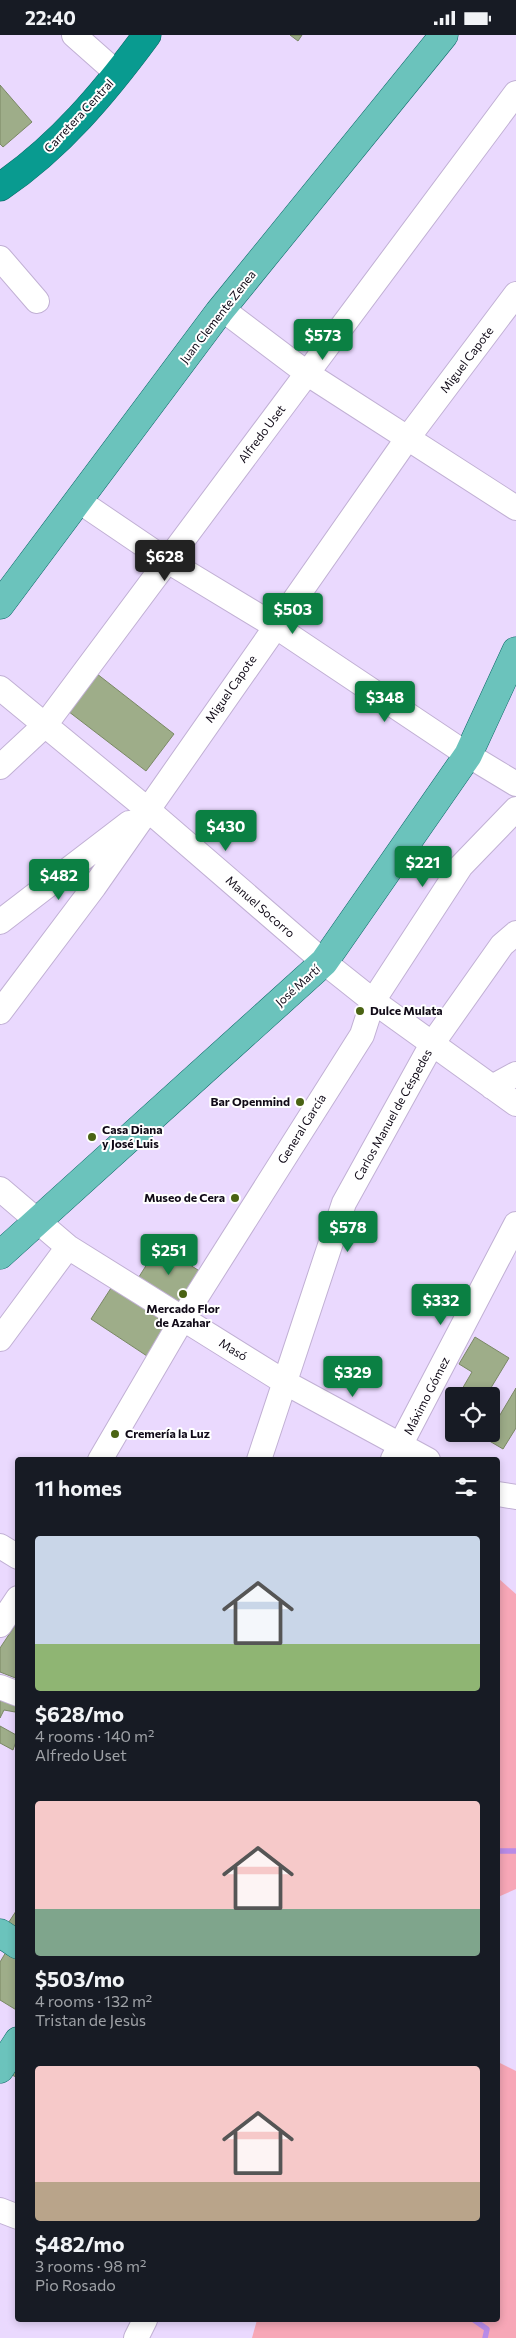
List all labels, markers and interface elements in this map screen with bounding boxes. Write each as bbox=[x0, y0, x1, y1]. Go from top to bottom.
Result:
text: 22:40 bbox=[25, 6, 76, 29]
street label: Carretera Central bbox=[41, 76, 116, 155]
street label: Juan Clemente Zenea bbox=[177, 267, 259, 366]
pin: $573 bbox=[293, 319, 353, 361]
street label: Miguel Capote bbox=[437, 324, 496, 395]
text: $573 bbox=[305, 325, 341, 344]
street label: Alfredo Uset bbox=[235, 402, 288, 465]
pin: $628 bbox=[135, 539, 195, 582]
text: $628 bbox=[146, 546, 184, 565]
pin: $503 bbox=[263, 593, 323, 635]
text: $503 bbox=[274, 599, 312, 618]
street label: Miguel Capote bbox=[202, 652, 259, 725]
pin: $348 bbox=[355, 681, 415, 723]
text: $348 bbox=[366, 687, 404, 706]
pin: $430 bbox=[196, 809, 256, 852]
text: $430 bbox=[207, 816, 245, 835]
pin: $221 bbox=[393, 845, 453, 888]
text: $221 bbox=[406, 852, 440, 871]
pin: $482 bbox=[29, 859, 89, 901]
text: $482 bbox=[40, 865, 78, 884]
street label: Manuel Socorro bbox=[223, 873, 298, 940]
street label: José Martí bbox=[272, 961, 324, 1010]
place label: Dulce Mulata bbox=[370, 1003, 443, 1017]
marker: Dulce Mulata bbox=[354, 1005, 366, 1017]
street label: Carlos Manuel de Céspedes bbox=[350, 1047, 434, 1183]
street label: General García bbox=[274, 1091, 328, 1166]
place label: Bar Openmind bbox=[211, 1094, 290, 1108]
marker: Bar Openmind bbox=[294, 1096, 306, 1108]
place label: Casa Diana y José Luis bbox=[102, 1122, 162, 1151]
marker: Casa Diana y José Luis bbox=[86, 1131, 98, 1143]
place label: Museo de Cera bbox=[144, 1190, 225, 1204]
marker: Museo de Cera bbox=[229, 1192, 241, 1204]
pin: $578 bbox=[318, 1211, 378, 1253]
text: $578 bbox=[329, 1217, 367, 1236]
pin: $251 bbox=[139, 1233, 199, 1276]
text: $251 bbox=[152, 1240, 186, 1259]
pin: $332 bbox=[411, 1283, 471, 1326]
marker: Mercado Flor de Azahar bbox=[177, 1288, 189, 1300]
text: $332 bbox=[423, 1290, 459, 1309]
place label: Mercado Flor de Azahar bbox=[146, 1301, 220, 1329]
street label: Masó bbox=[217, 1335, 250, 1363]
street label: Máximo Gómez bbox=[400, 1354, 452, 1437]
pin: $329 bbox=[323, 1355, 383, 1398]
text: $329 bbox=[334, 1362, 372, 1381]
map controls bbox=[445, 1387, 500, 1442]
button: locate bbox=[445, 1387, 500, 1442]
place label: Cremería la Luz bbox=[125, 1426, 210, 1440]
marker: Cremería la Luz bbox=[109, 1428, 121, 1440]
icon: filters bbox=[452, 1473, 480, 1501]
text: 11 homes bbox=[35, 1475, 122, 1500]
icon: home bbox=[213, 1568, 303, 1658]
text: $628/mo bbox=[35, 1701, 124, 1726]
text: 4 rooms · 140 m² bbox=[35, 1726, 154, 1745]
text: Alfredo Uset bbox=[35, 1745, 127, 1764]
icon: home bbox=[213, 1833, 303, 1923]
text: $503/mo bbox=[35, 1966, 125, 1991]
text: 4 rooms · 132 m² bbox=[35, 1991, 152, 2010]
text: Tristan de Jesùs bbox=[35, 2010, 146, 2029]
icon: home bbox=[213, 2098, 303, 2188]
text: $482/mo bbox=[35, 2231, 124, 2256]
text: 3 rooms · 98 m² bbox=[35, 2256, 146, 2275]
text: Pio Rosado bbox=[35, 2275, 116, 2294]

